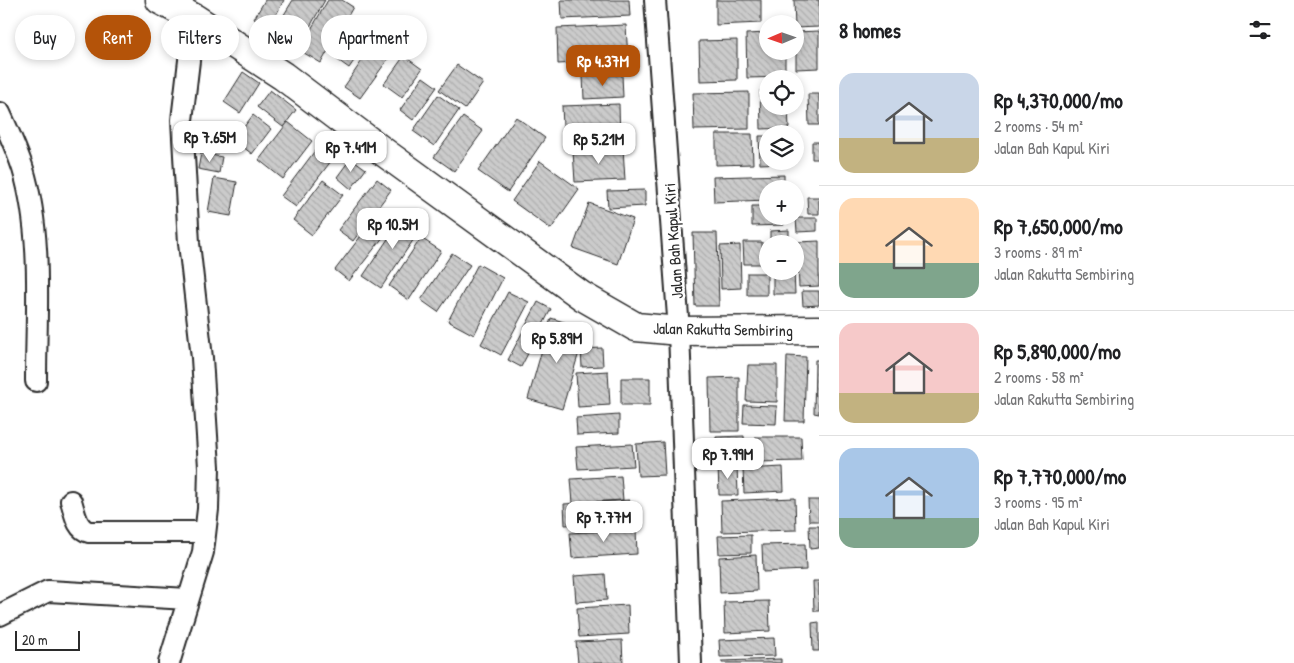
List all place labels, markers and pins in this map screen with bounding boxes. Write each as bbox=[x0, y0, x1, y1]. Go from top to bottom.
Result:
pin: Rp 4.37M bbox=[551, 44, 655, 87]
pin: Rp 7.65M bbox=[158, 120, 262, 163]
pin: Rp 5.21M bbox=[547, 122, 651, 165]
pin: Rp 7.41M bbox=[299, 130, 403, 173]
pin: Rp 10.5M bbox=[341, 208, 445, 250]
pin: Rp 5.89M bbox=[505, 322, 609, 364]
pin: Rp 7.99M bbox=[676, 438, 780, 480]
pin: Rp 7.77M bbox=[552, 500, 656, 543]

